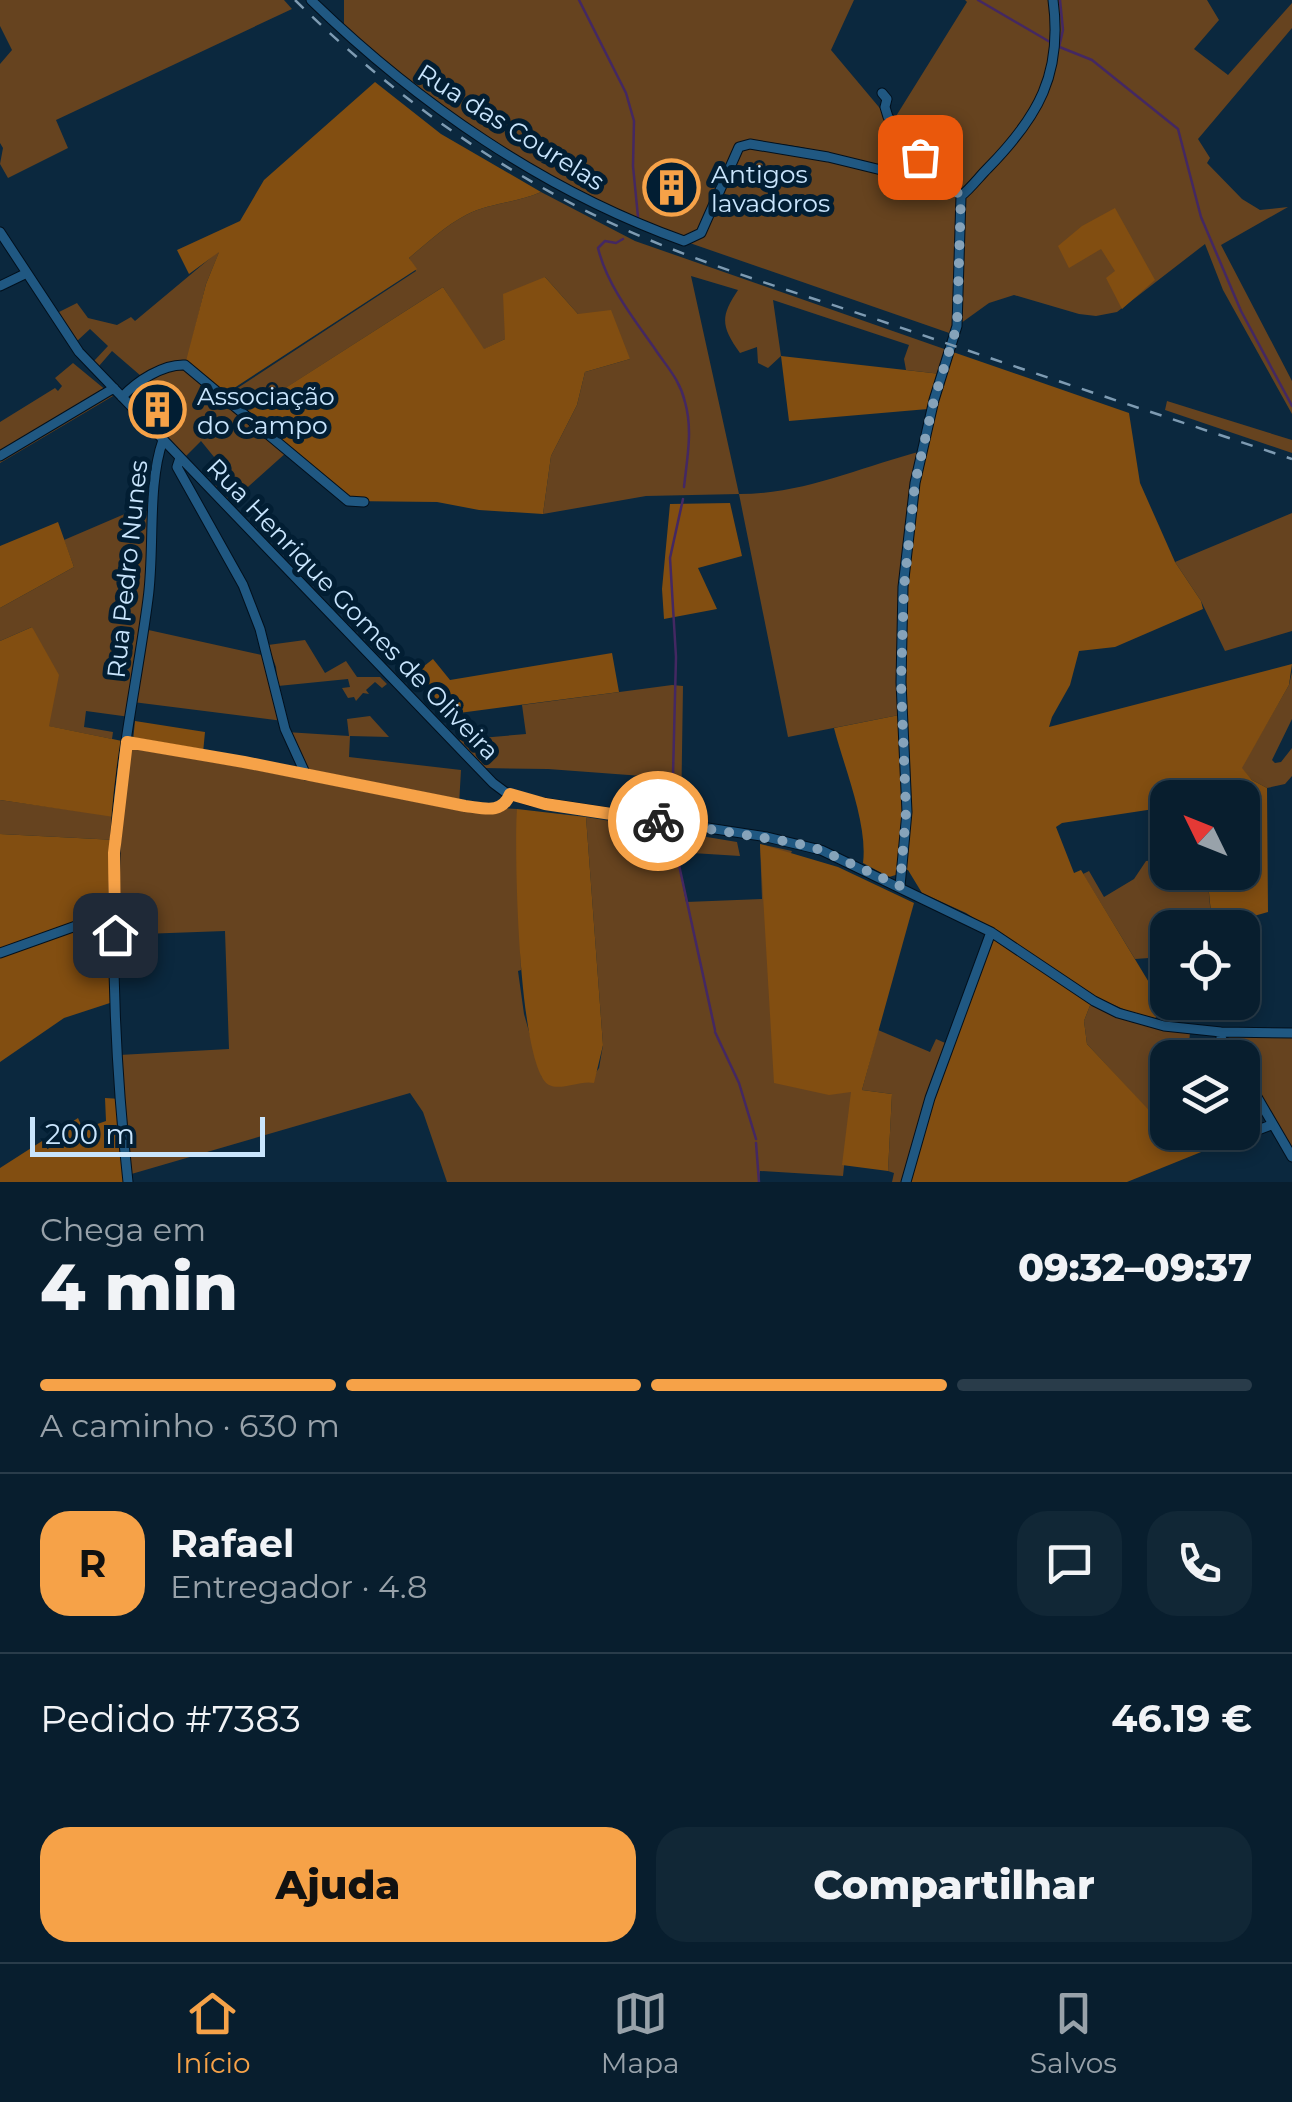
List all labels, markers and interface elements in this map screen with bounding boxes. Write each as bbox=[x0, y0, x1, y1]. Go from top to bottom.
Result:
street label: Rua das Courelas bbox=[412, 57, 610, 197]
pin bbox=[878, 115, 963, 200]
icon: bag bbox=[893, 130, 948, 185]
building icon: Antigos lavadoros bbox=[642, 158, 702, 218]
place label: Antigos lavadoros bbox=[711, 159, 830, 218]
building icon: Associação do Campo bbox=[128, 380, 188, 440]
place label: Associação do Campo bbox=[197, 381, 335, 440]
street label: Rua Henrique Gomes de Oliveira bbox=[201, 452, 505, 766]
street label: Rua Pedro Nunes bbox=[101, 458, 153, 680]
courier bbox=[608, 771, 708, 871]
north arrow bbox=[1150, 780, 1260, 890]
map controls bbox=[1150, 780, 1260, 1150]
icon: bike bbox=[631, 794, 686, 849]
pin bbox=[73, 893, 158, 978]
icon: home bbox=[88, 908, 143, 963]
button: locate bbox=[1150, 910, 1260, 1020]
button: layers bbox=[1150, 1040, 1260, 1150]
scale bar bbox=[30, 1112, 265, 1156]
text: 200 m bbox=[45, 1117, 135, 1151]
text: Chega em bbox=[40, 1210, 206, 1249]
text: 09:32–09:37 bbox=[1018, 1244, 1252, 1291]
text: 4 min bbox=[40, 1247, 238, 1326]
text: A caminho · 630 m bbox=[40, 1406, 340, 1445]
button: chat bbox=[1017, 1511, 1122, 1616]
button: phone bbox=[1147, 1511, 1252, 1616]
text: Rafael bbox=[170, 1520, 295, 1567]
text: R bbox=[79, 1540, 106, 1587]
text: Entregador · 4.8 bbox=[170, 1567, 427, 1606]
text: Pedido #7383 bbox=[40, 1695, 301, 1742]
text: 46.19 € bbox=[1111, 1695, 1252, 1742]
button: Ajuda bbox=[40, 1827, 636, 1942]
button: Compartilhar bbox=[656, 1827, 1252, 1942]
tab: Início bbox=[175, 1986, 251, 2080]
tab: Mapa bbox=[601, 1986, 679, 2080]
tab: Salvos bbox=[1030, 1986, 1117, 2080]

